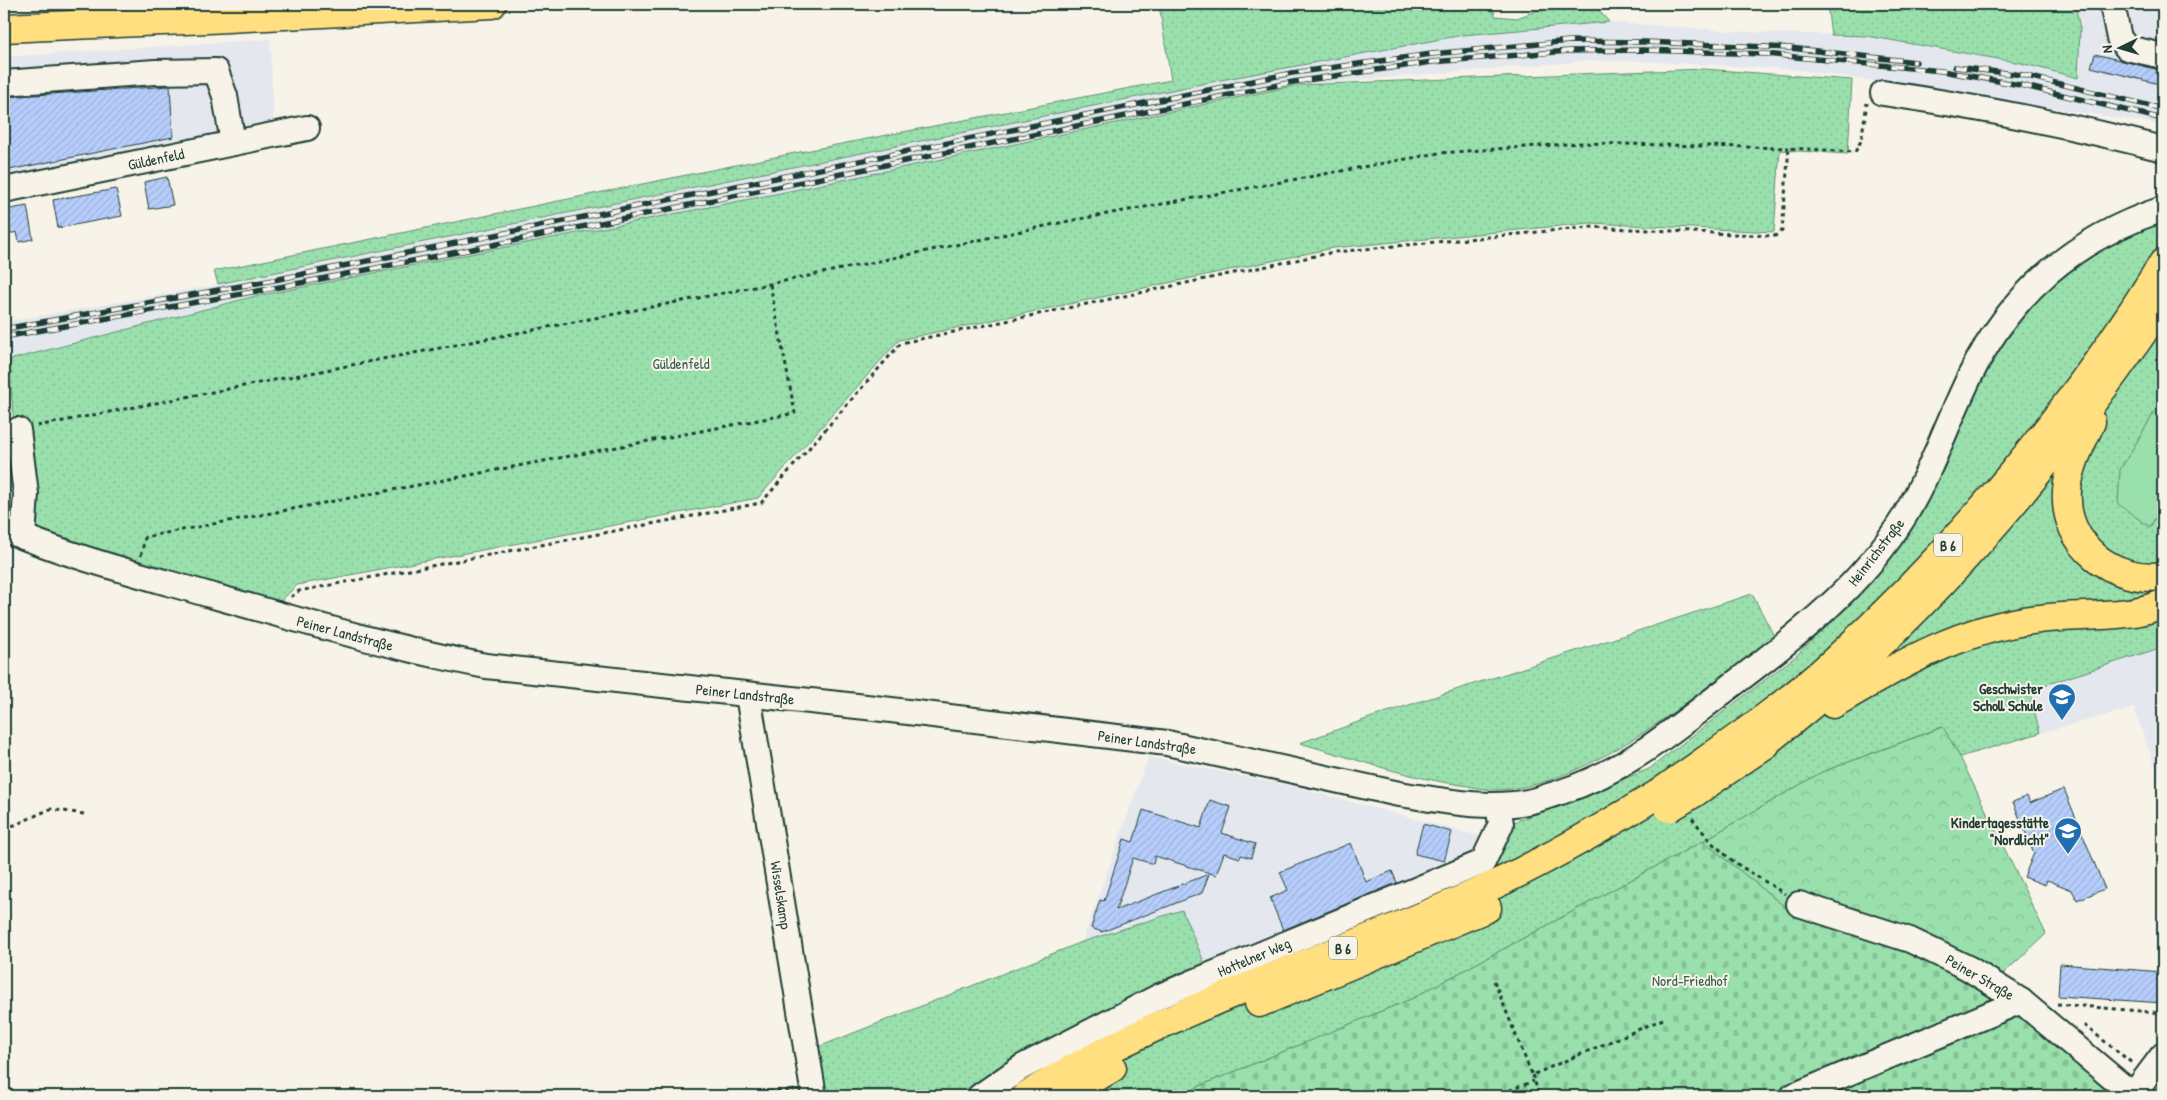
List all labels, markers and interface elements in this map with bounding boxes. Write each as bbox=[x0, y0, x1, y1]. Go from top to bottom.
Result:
north arrow bbox=[2094, 22, 2144, 72]
text: N bbox=[2097, 44, 2116, 54]
street label: Güldenfeld bbox=[126, 143, 186, 175]
park label: Güldenfeld bbox=[653, 353, 710, 374]
street label: Heinrichstraße bbox=[1843, 514, 1909, 590]
road number: B 6 bbox=[1934, 534, 1962, 556]
street label: Peiner Landstraße bbox=[294, 610, 396, 656]
street label: Peiner Landstraße bbox=[695, 678, 795, 710]
place label: Geschwister Scholl Schule bbox=[1973, 678, 2043, 716]
school or university icon: Geschwister Scholl Schule bbox=[2047, 682, 2077, 721]
street label: Peiner Landstraße bbox=[1096, 725, 1198, 759]
place label: Kindertagesstätte "Nordlicht" bbox=[1951, 812, 2049, 850]
school or university icon: Kindertagesstätte "Nordlicht" bbox=[2053, 816, 2083, 855]
street label: Wisselskamp bbox=[765, 859, 797, 931]
street label: Hottelner Weg bbox=[1214, 932, 1294, 982]
road number: B 6 bbox=[1329, 936, 1357, 960]
street label: Peiner Straße bbox=[1942, 949, 2018, 1005]
park label: Nord-Friedhof bbox=[1652, 970, 1729, 991]

